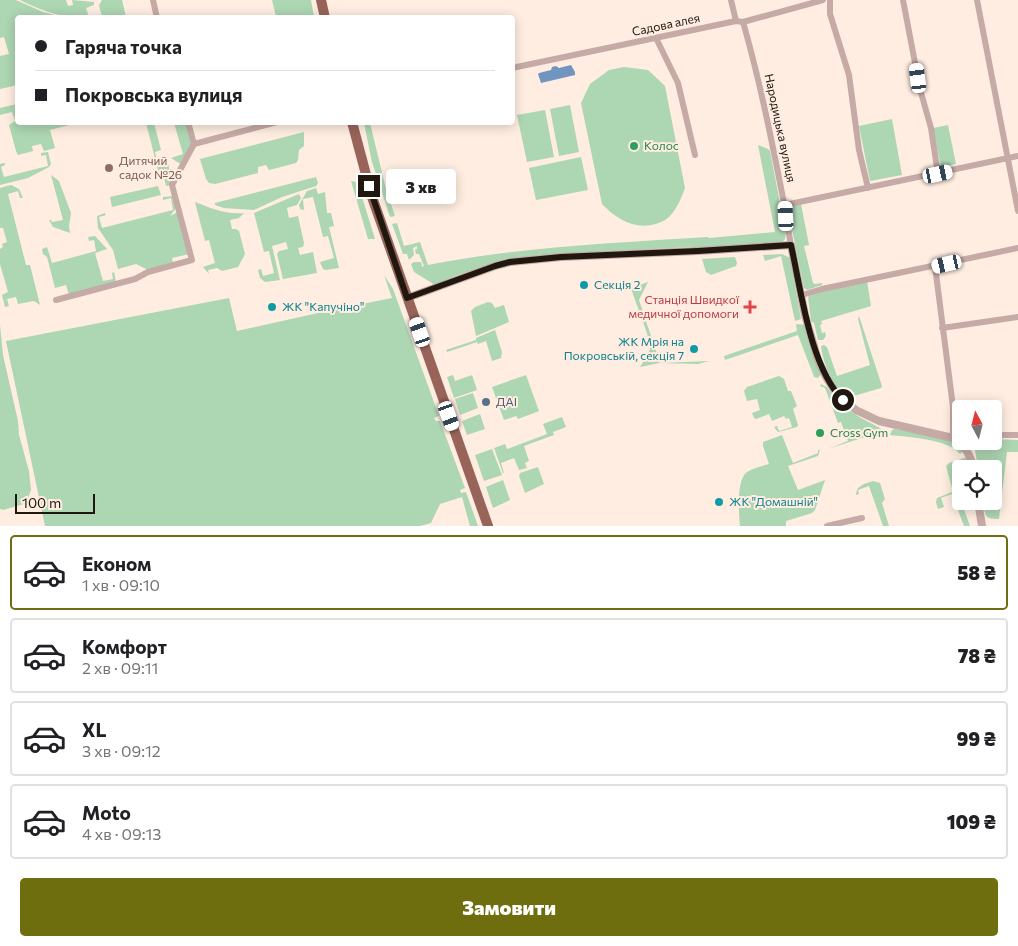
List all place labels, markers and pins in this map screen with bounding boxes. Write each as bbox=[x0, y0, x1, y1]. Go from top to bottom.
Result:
place label: Колос bbox=[644, 138, 679, 152]
marker: Колос bbox=[628, 140, 640, 152]
place label: Дитячий садок №26 bbox=[119, 153, 182, 181]
marker: Дитячий садок №26 bbox=[103, 162, 115, 174]
place label: Секція 2 bbox=[594, 277, 641, 291]
marker: Секція 2 bbox=[578, 279, 590, 291]
place label: Станція Швидкої медичної допомоги bbox=[628, 292, 740, 320]
place label: ЖК "Капучіно" bbox=[282, 299, 364, 313]
marker: Станція Швидкої медичної допомоги bbox=[743, 300, 757, 314]
marker: ЖК "Капучіно" bbox=[266, 301, 278, 313]
place label: ЖК Мрія на Покровській, секція 7 bbox=[564, 334, 684, 362]
marker: ЖК Мрія на Покровській, секція 7 bbox=[688, 343, 700, 355]
place label: ДАІ bbox=[496, 394, 517, 408]
marker: ДАІ bbox=[480, 396, 492, 408]
place label: Cross Gym bbox=[830, 425, 888, 439]
marker: Cross Gym bbox=[814, 427, 826, 439]
place label: ЖК "Домашній" bbox=[729, 494, 818, 508]
marker: ЖК "Домашній" bbox=[713, 496, 725, 508]

